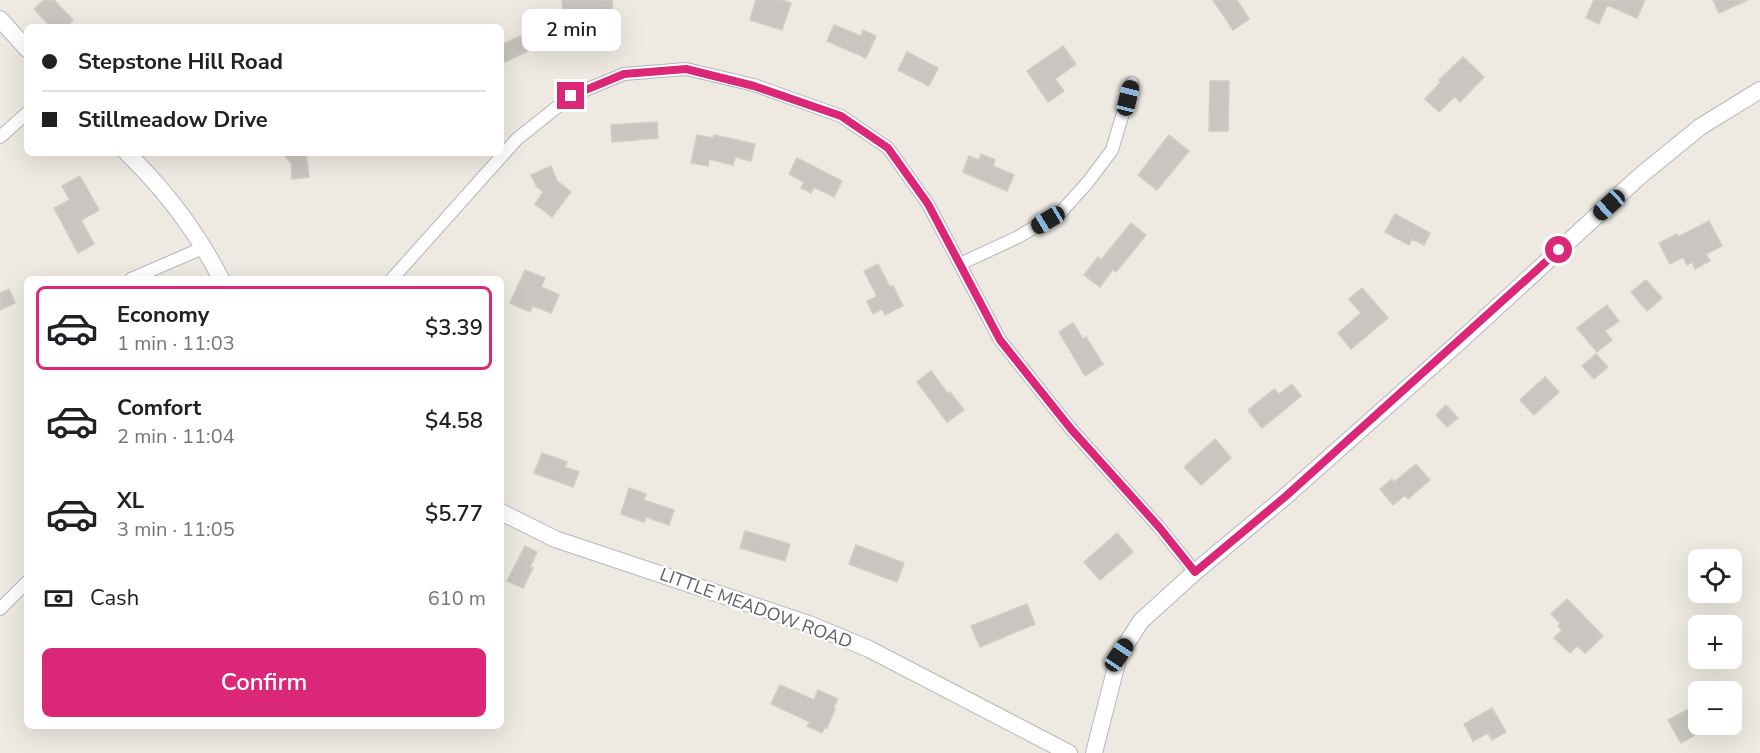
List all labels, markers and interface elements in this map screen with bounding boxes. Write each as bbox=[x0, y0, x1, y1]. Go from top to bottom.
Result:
callout: 2 min bbox=[522, 9, 620, 51]
text: 2 min bbox=[546, 16, 597, 43]
text: Stepstone Hill Road bbox=[78, 47, 283, 77]
car bbox=[1115, 78, 1141, 118]
route end bbox=[557, 82, 584, 109]
text: Stillmeadow Drive bbox=[78, 105, 268, 135]
car bbox=[1590, 186, 1628, 224]
car bbox=[1028, 203, 1068, 237]
route start bbox=[1545, 236, 1572, 263]
text: Economy bbox=[117, 300, 209, 330]
icon: car bbox=[45, 301, 99, 355]
text: $3.39 bbox=[425, 313, 483, 343]
text: 1 min · 11:03 bbox=[117, 330, 235, 357]
text: Comfort bbox=[117, 393, 201, 423]
icon: car bbox=[45, 394, 99, 448]
text: $4.58 bbox=[425, 406, 483, 436]
text: 2 min · 11:04 bbox=[117, 423, 235, 450]
text: XL bbox=[117, 486, 144, 516]
icon: car bbox=[45, 487, 99, 541]
text: $5.77 bbox=[425, 499, 483, 529]
text: 3 min · 11:05 bbox=[117, 516, 235, 543]
map controls bbox=[1688, 549, 1742, 735]
button: locate bbox=[1688, 549, 1742, 603]
street label: LITTLE MEADOW ROAD bbox=[656, 562, 856, 654]
icon: cash bbox=[42, 582, 75, 615]
text: Cash bbox=[90, 583, 139, 613]
text: 610 m bbox=[428, 585, 486, 612]
button: + bbox=[1688, 615, 1742, 669]
car bbox=[1101, 635, 1137, 675]
button: Confirm bbox=[42, 648, 486, 717]
button: − bbox=[1688, 681, 1742, 735]

